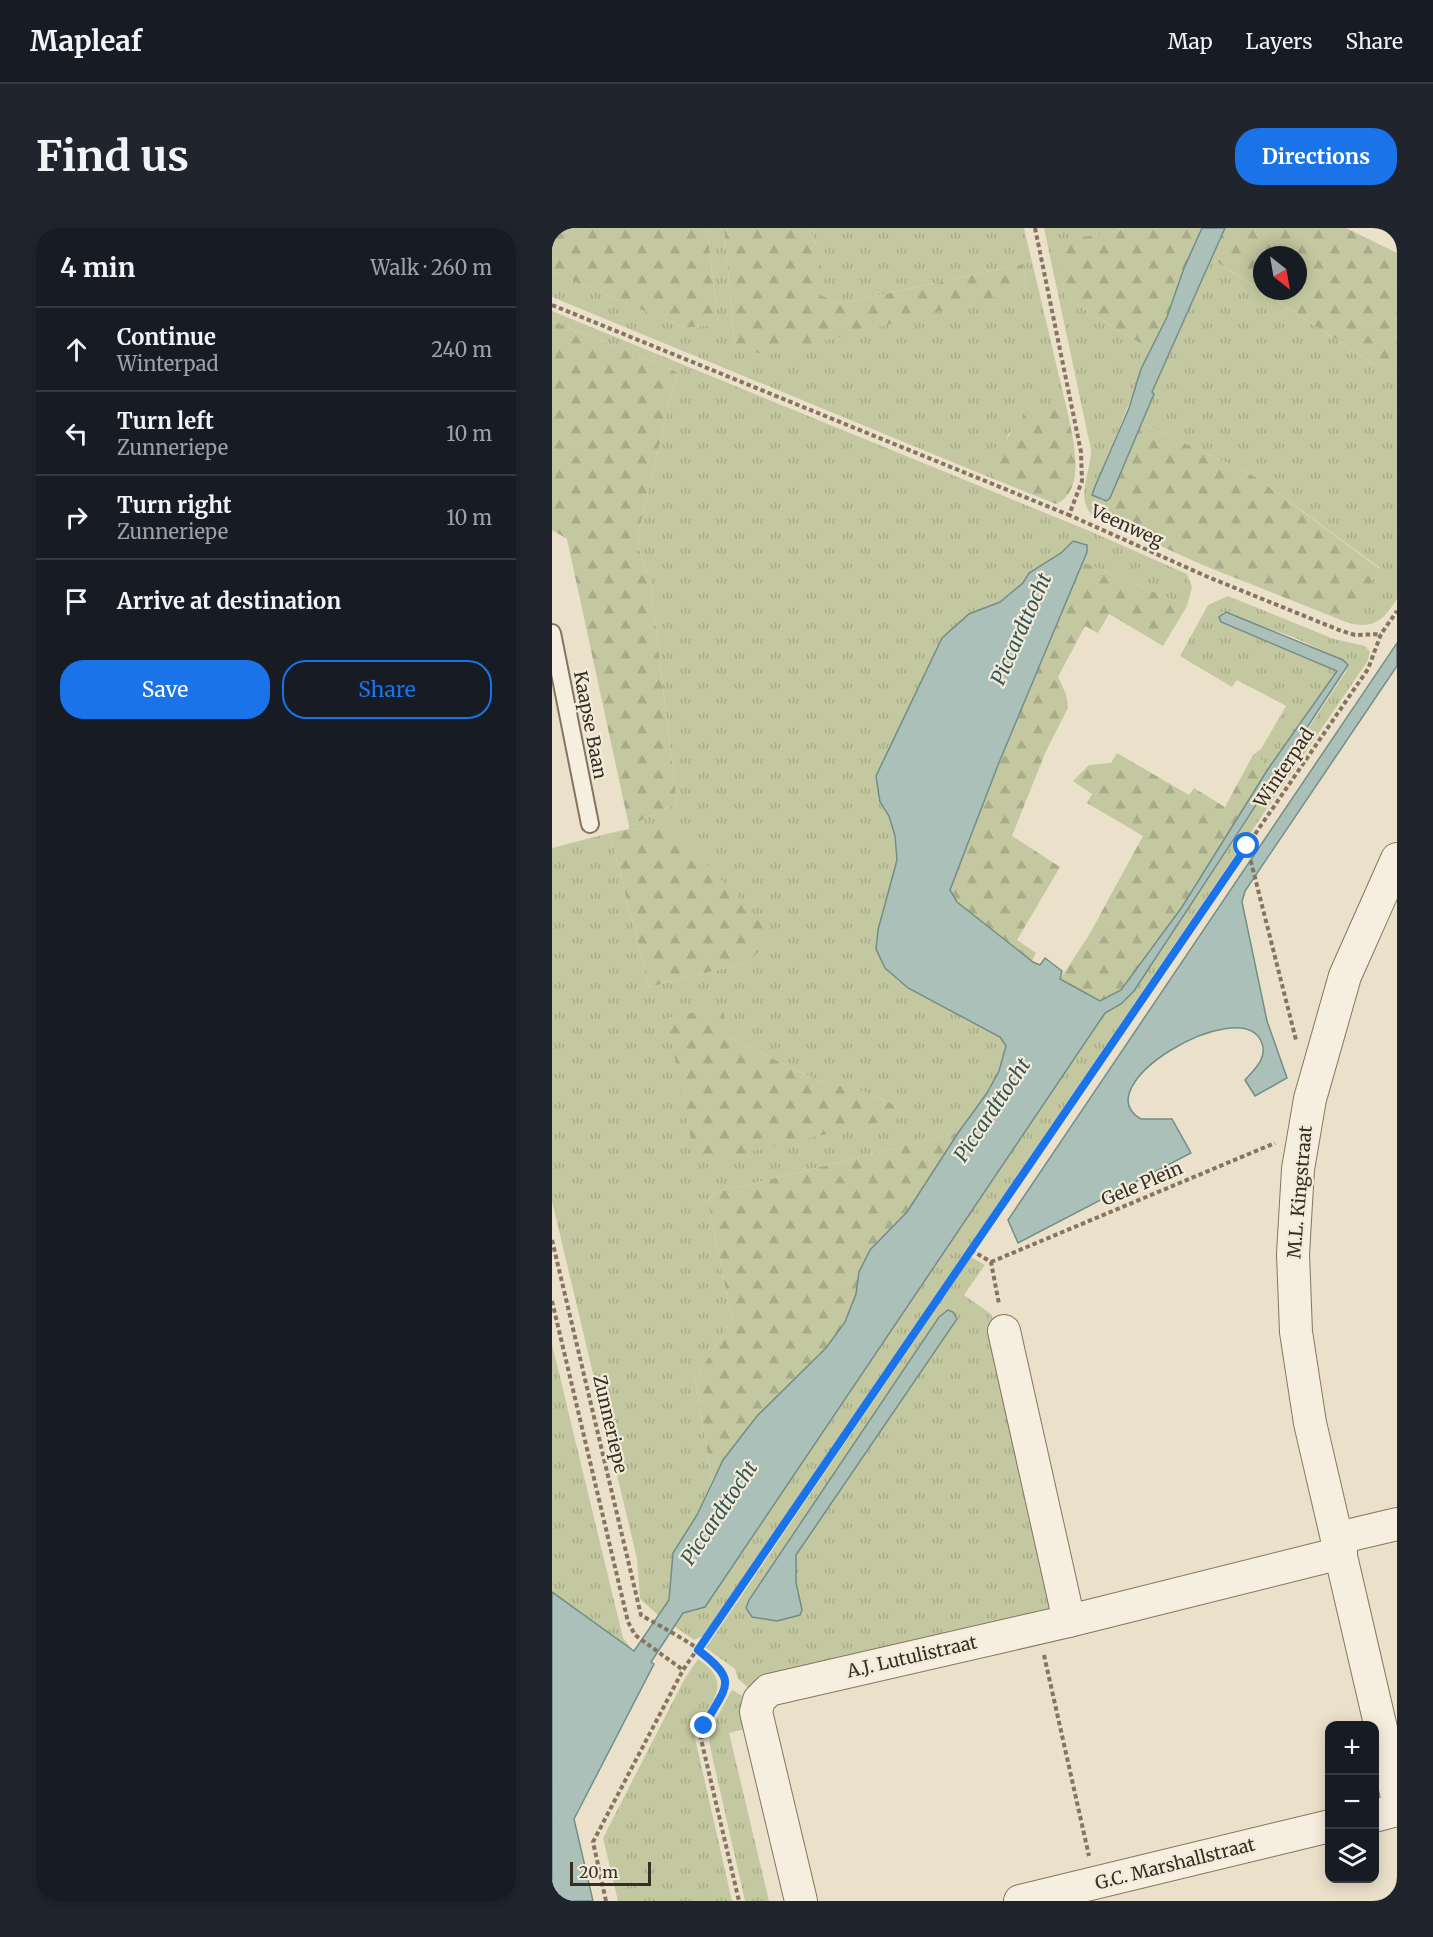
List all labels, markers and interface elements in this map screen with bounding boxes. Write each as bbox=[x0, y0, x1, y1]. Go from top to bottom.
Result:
text: Mapleaf bbox=[30, 23, 142, 59]
text: Map bbox=[1168, 28, 1213, 55]
text: Layers bbox=[1246, 28, 1313, 55]
text: Share bbox=[1346, 28, 1403, 55]
button: Directions bbox=[1235, 128, 1397, 185]
text: Find us bbox=[36, 130, 189, 182]
north arrow bbox=[1253, 246, 1307, 300]
text: 4 min bbox=[60, 251, 135, 284]
text: Walk · 260 m bbox=[370, 255, 492, 280]
text: Continue bbox=[117, 323, 216, 351]
icon: ahead bbox=[60, 333, 93, 366]
text: 240 m bbox=[431, 337, 492, 362]
text: Winterpad bbox=[117, 351, 219, 376]
text: Turn left bbox=[117, 407, 214, 435]
icon: left bbox=[60, 417, 93, 450]
text: 10 m bbox=[446, 421, 492, 446]
text: Zunneriepe bbox=[117, 435, 228, 460]
text: Turn right bbox=[117, 491, 231, 519]
street label: Veenweg bbox=[1086, 499, 1167, 552]
icon: right bbox=[60, 501, 93, 534]
text: 10 m bbox=[446, 505, 492, 530]
text: Zunneriepe bbox=[117, 519, 228, 544]
water label: Piccardttocht bbox=[985, 569, 1056, 688]
icon: arrive bbox=[60, 585, 93, 618]
text: Arrive at destination bbox=[117, 587, 341, 615]
button: Save bbox=[60, 660, 270, 719]
button: Share bbox=[282, 660, 492, 719]
street label: Kaapse Baan bbox=[569, 669, 612, 781]
street label: Winterpad bbox=[1248, 723, 1319, 813]
route start bbox=[1233, 832, 1259, 858]
water label: Piccardttocht bbox=[948, 1053, 1035, 1166]
street label: M.L. Kingstraat bbox=[1282, 1125, 1317, 1259]
street label: Gele Plein bbox=[1098, 1156, 1186, 1211]
street label: Zunneriepe bbox=[588, 1373, 633, 1475]
water label: Piccardttocht bbox=[675, 1456, 762, 1569]
street label: A.J. Lutulistraat bbox=[844, 1630, 979, 1683]
route end bbox=[690, 1712, 716, 1738]
map controls bbox=[1325, 1721, 1379, 1883]
button: + bbox=[1325, 1721, 1379, 1775]
button: − bbox=[1325, 1775, 1379, 1829]
button: layers bbox=[1325, 1829, 1379, 1883]
street label: G.C. Marshallstraat bbox=[1093, 1833, 1257, 1895]
scale bar bbox=[570, 1859, 651, 1886]
text: 20 m bbox=[579, 1862, 618, 1882]

